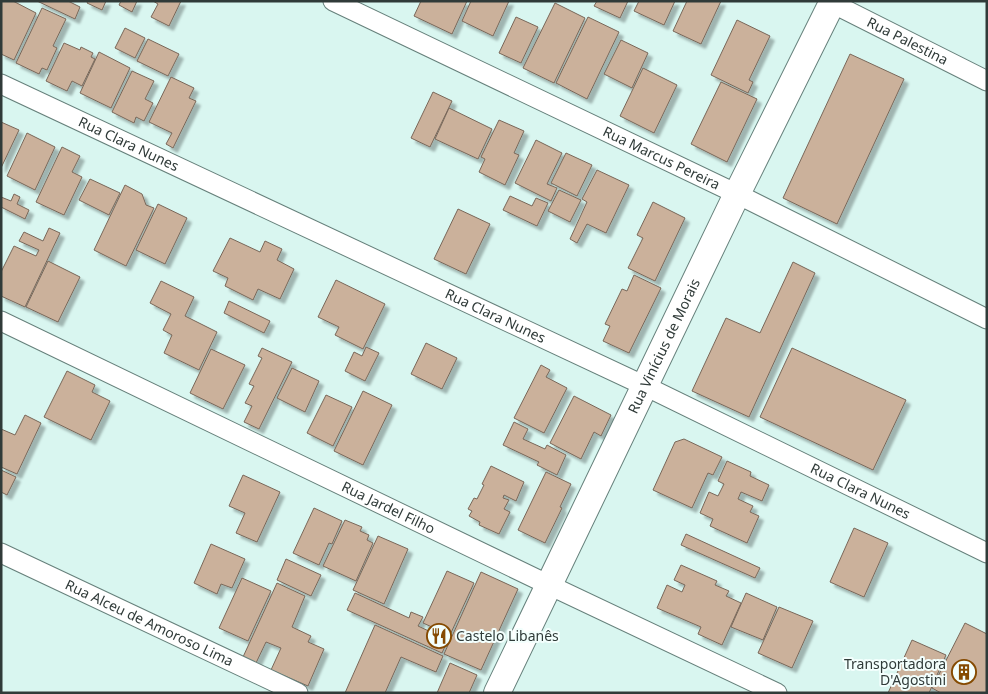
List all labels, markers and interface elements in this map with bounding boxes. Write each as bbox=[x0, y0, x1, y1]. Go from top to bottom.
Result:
street label: Rua Palestina bbox=[864, 12, 952, 69]
street label: Rua Clara Nunes bbox=[76, 112, 182, 175]
street label: Rua Marcus Pereira bbox=[600, 121, 723, 194]
street label: Rua Vinícius de Morais bbox=[623, 275, 704, 416]
street label: Rua Clara Nunes bbox=[442, 284, 549, 347]
street label: Rua Clara Nunes bbox=[808, 458, 914, 523]
street label: Rua Jardel Filho bbox=[339, 477, 438, 538]
street label: Rua Alceu de Amoroso Lima bbox=[62, 575, 237, 670]
restaurant icon: Castelo Libanês bbox=[426, 623, 452, 649]
place label: Castelo Libanês bbox=[456, 626, 559, 645]
place label: Transportadora D'Agostini bbox=[844, 654, 946, 689]
building icon: Transportadora D'Agostini bbox=[951, 659, 977, 685]

